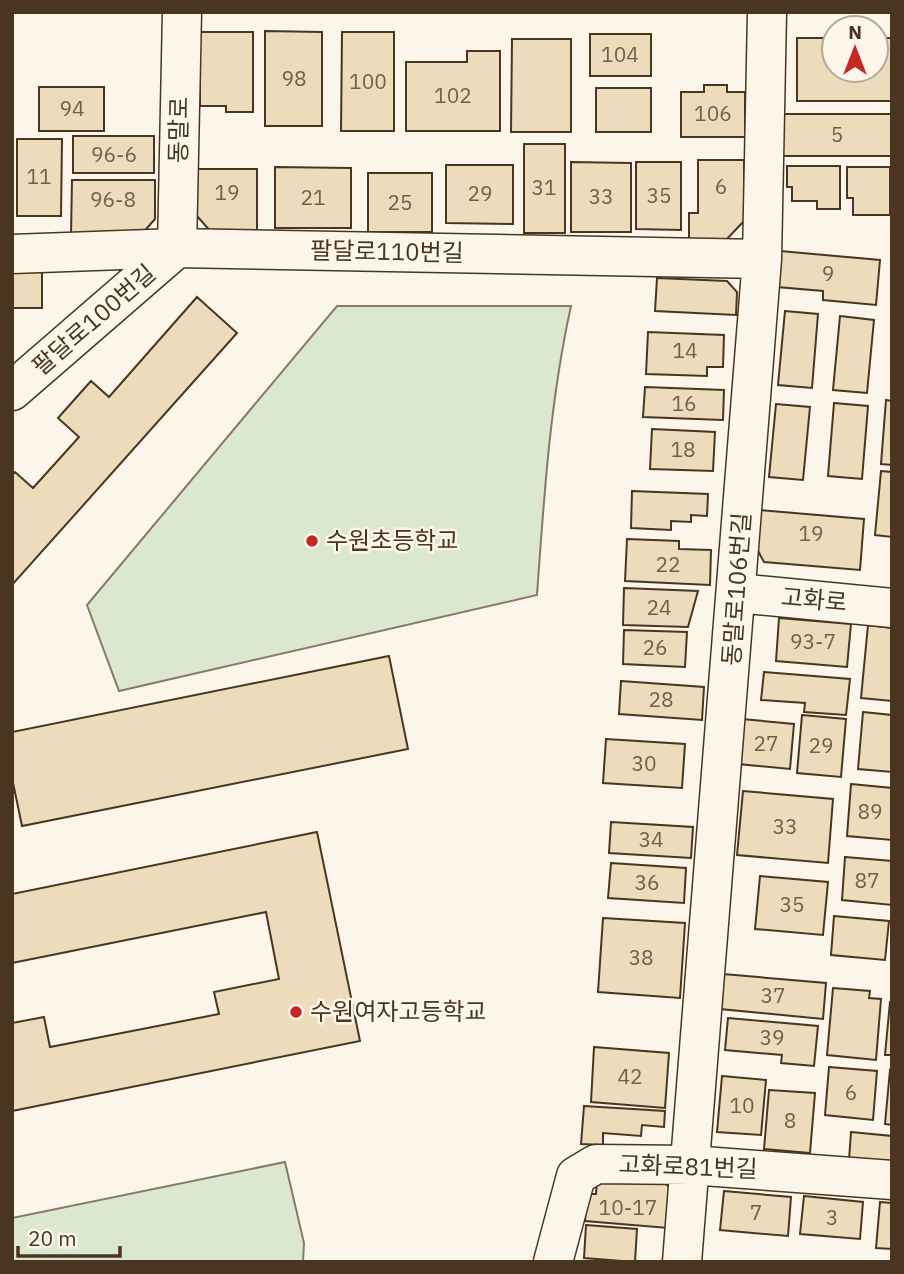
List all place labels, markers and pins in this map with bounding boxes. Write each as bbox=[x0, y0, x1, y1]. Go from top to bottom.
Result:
place label: 수원초등학교 bbox=[326, 524, 458, 556]
marker: 수원초등학교 bbox=[304, 533, 320, 549]
place label: 수원여자고등학교 bbox=[310, 995, 487, 1027]
marker: 수원여자고등학교 bbox=[288, 1004, 304, 1020]

